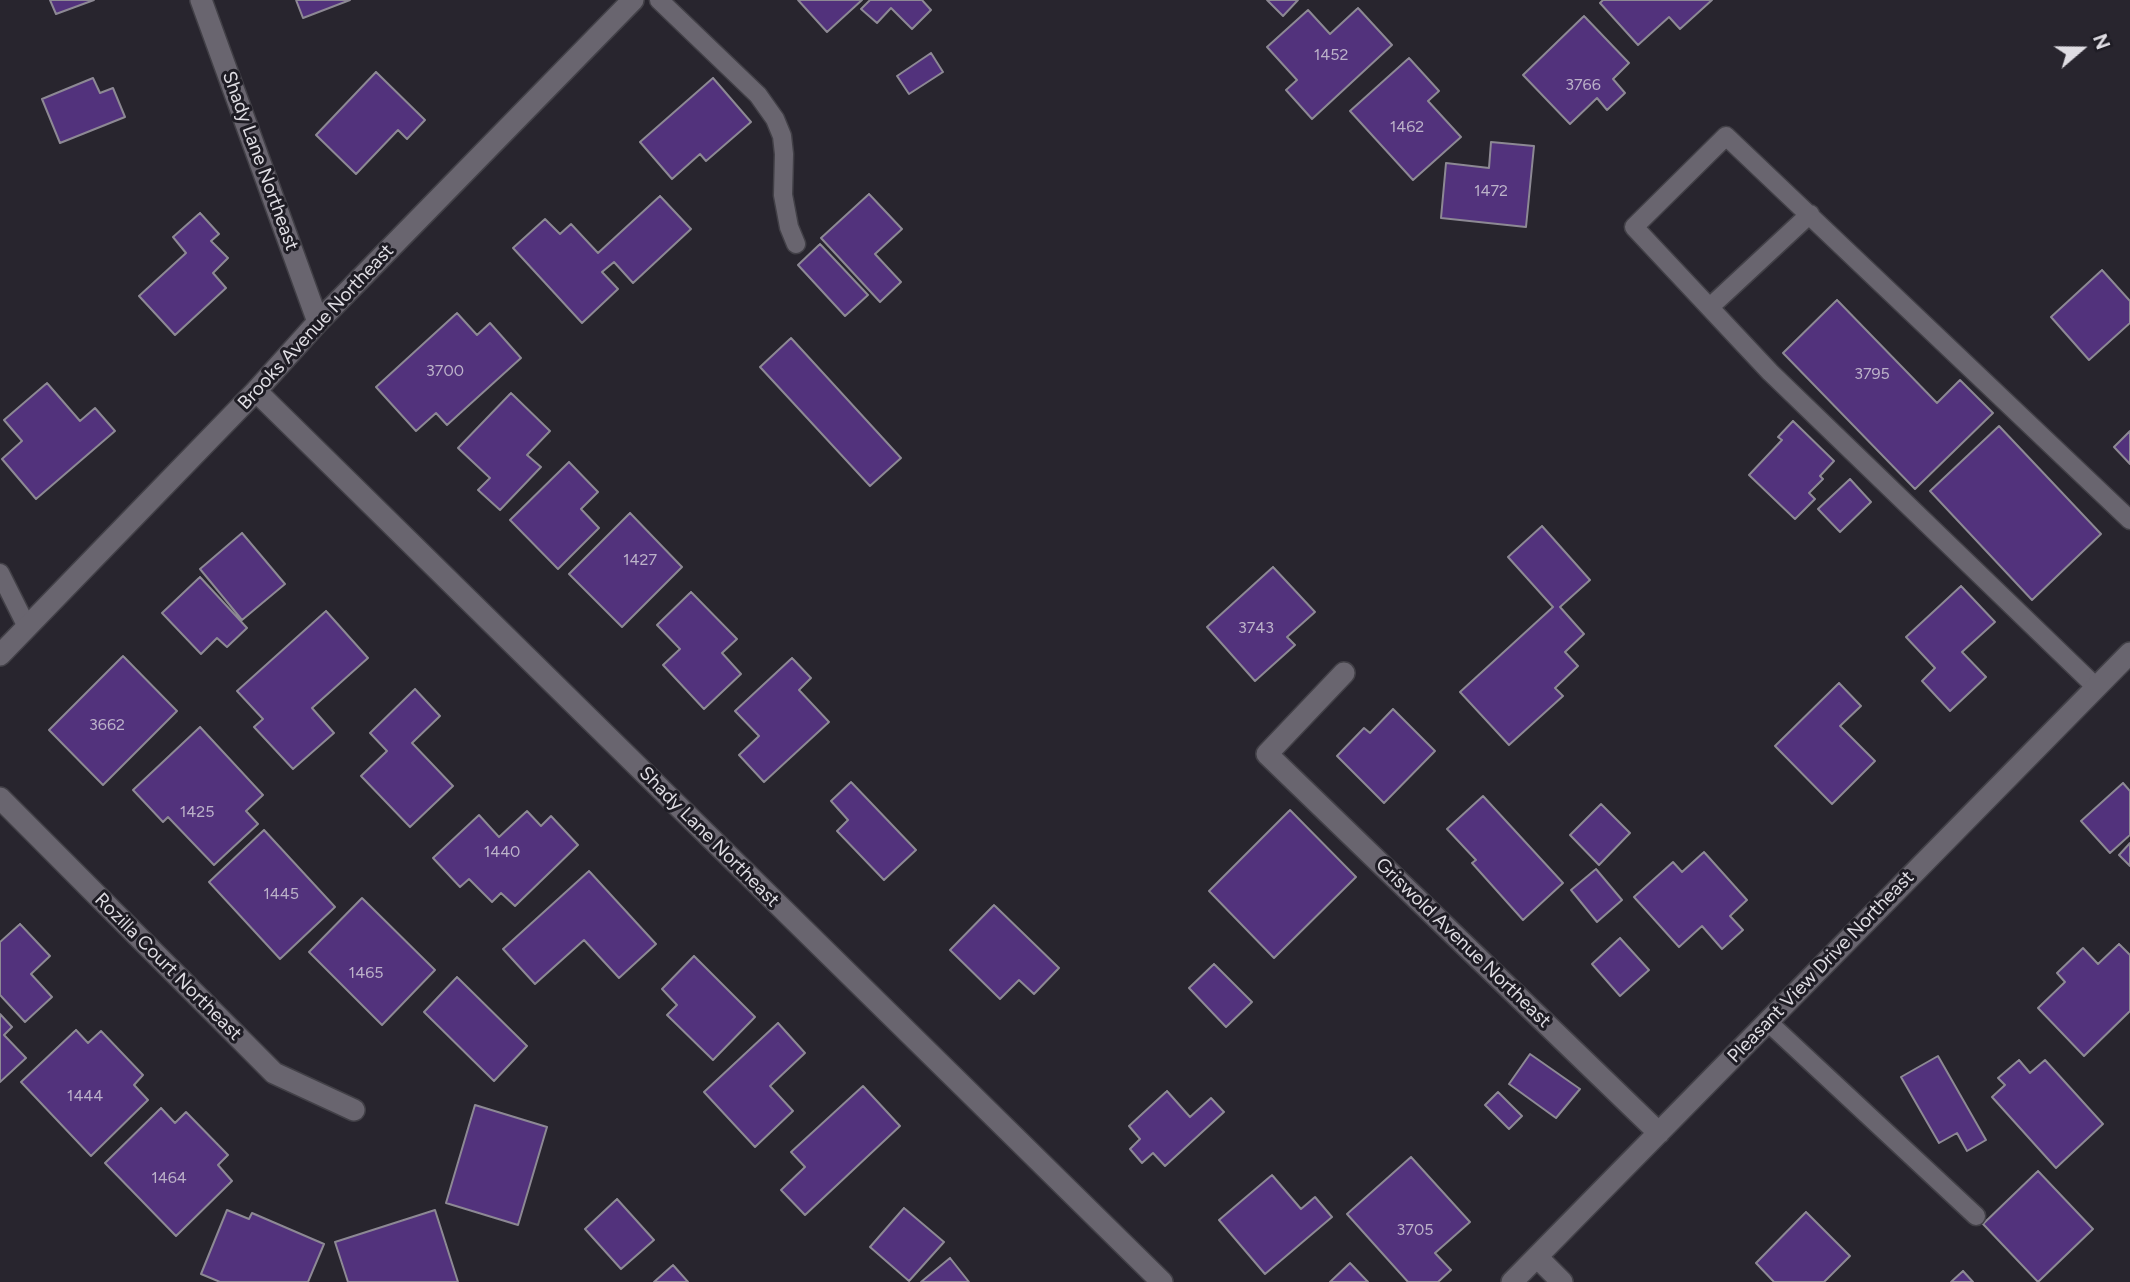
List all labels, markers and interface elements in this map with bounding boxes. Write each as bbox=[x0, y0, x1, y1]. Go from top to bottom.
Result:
north arrow bbox=[2046, 14, 2116, 84]
text: N bbox=[2088, 31, 2115, 52]
house number: 1452 bbox=[1314, 45, 1348, 65]
street label: Shady Lane Northeast bbox=[217, 68, 303, 254]
house number: 3766 bbox=[1565, 75, 1601, 95]
house number: 1462 bbox=[1390, 117, 1424, 137]
house number: 1472 bbox=[1474, 181, 1508, 201]
street label: Brooks Avenue Northeast bbox=[233, 240, 399, 414]
house number: 3700 bbox=[426, 361, 464, 381]
house number: 3795 bbox=[1854, 364, 1890, 384]
house number: 1427 bbox=[623, 550, 657, 570]
house number: 3743 bbox=[1238, 618, 1274, 638]
house number: 3662 bbox=[89, 715, 125, 735]
street label: Shady Lane Northeast bbox=[634, 762, 784, 912]
house number: 1425 bbox=[180, 802, 214, 822]
house number: 1440 bbox=[484, 842, 520, 862]
street label: Griswold Avenue Northeast bbox=[1371, 853, 1555, 1033]
street label: Pleasant View Drive Northeast bbox=[1723, 866, 1919, 1068]
house number: 1445 bbox=[263, 884, 299, 904]
street label: Rozilla Court Northeast bbox=[90, 889, 246, 1045]
house number: 1465 bbox=[349, 963, 383, 983]
house number: 1444 bbox=[67, 1086, 103, 1106]
house number: 1464 bbox=[151, 1168, 187, 1188]
house number: 3705 bbox=[1397, 1220, 1433, 1240]

